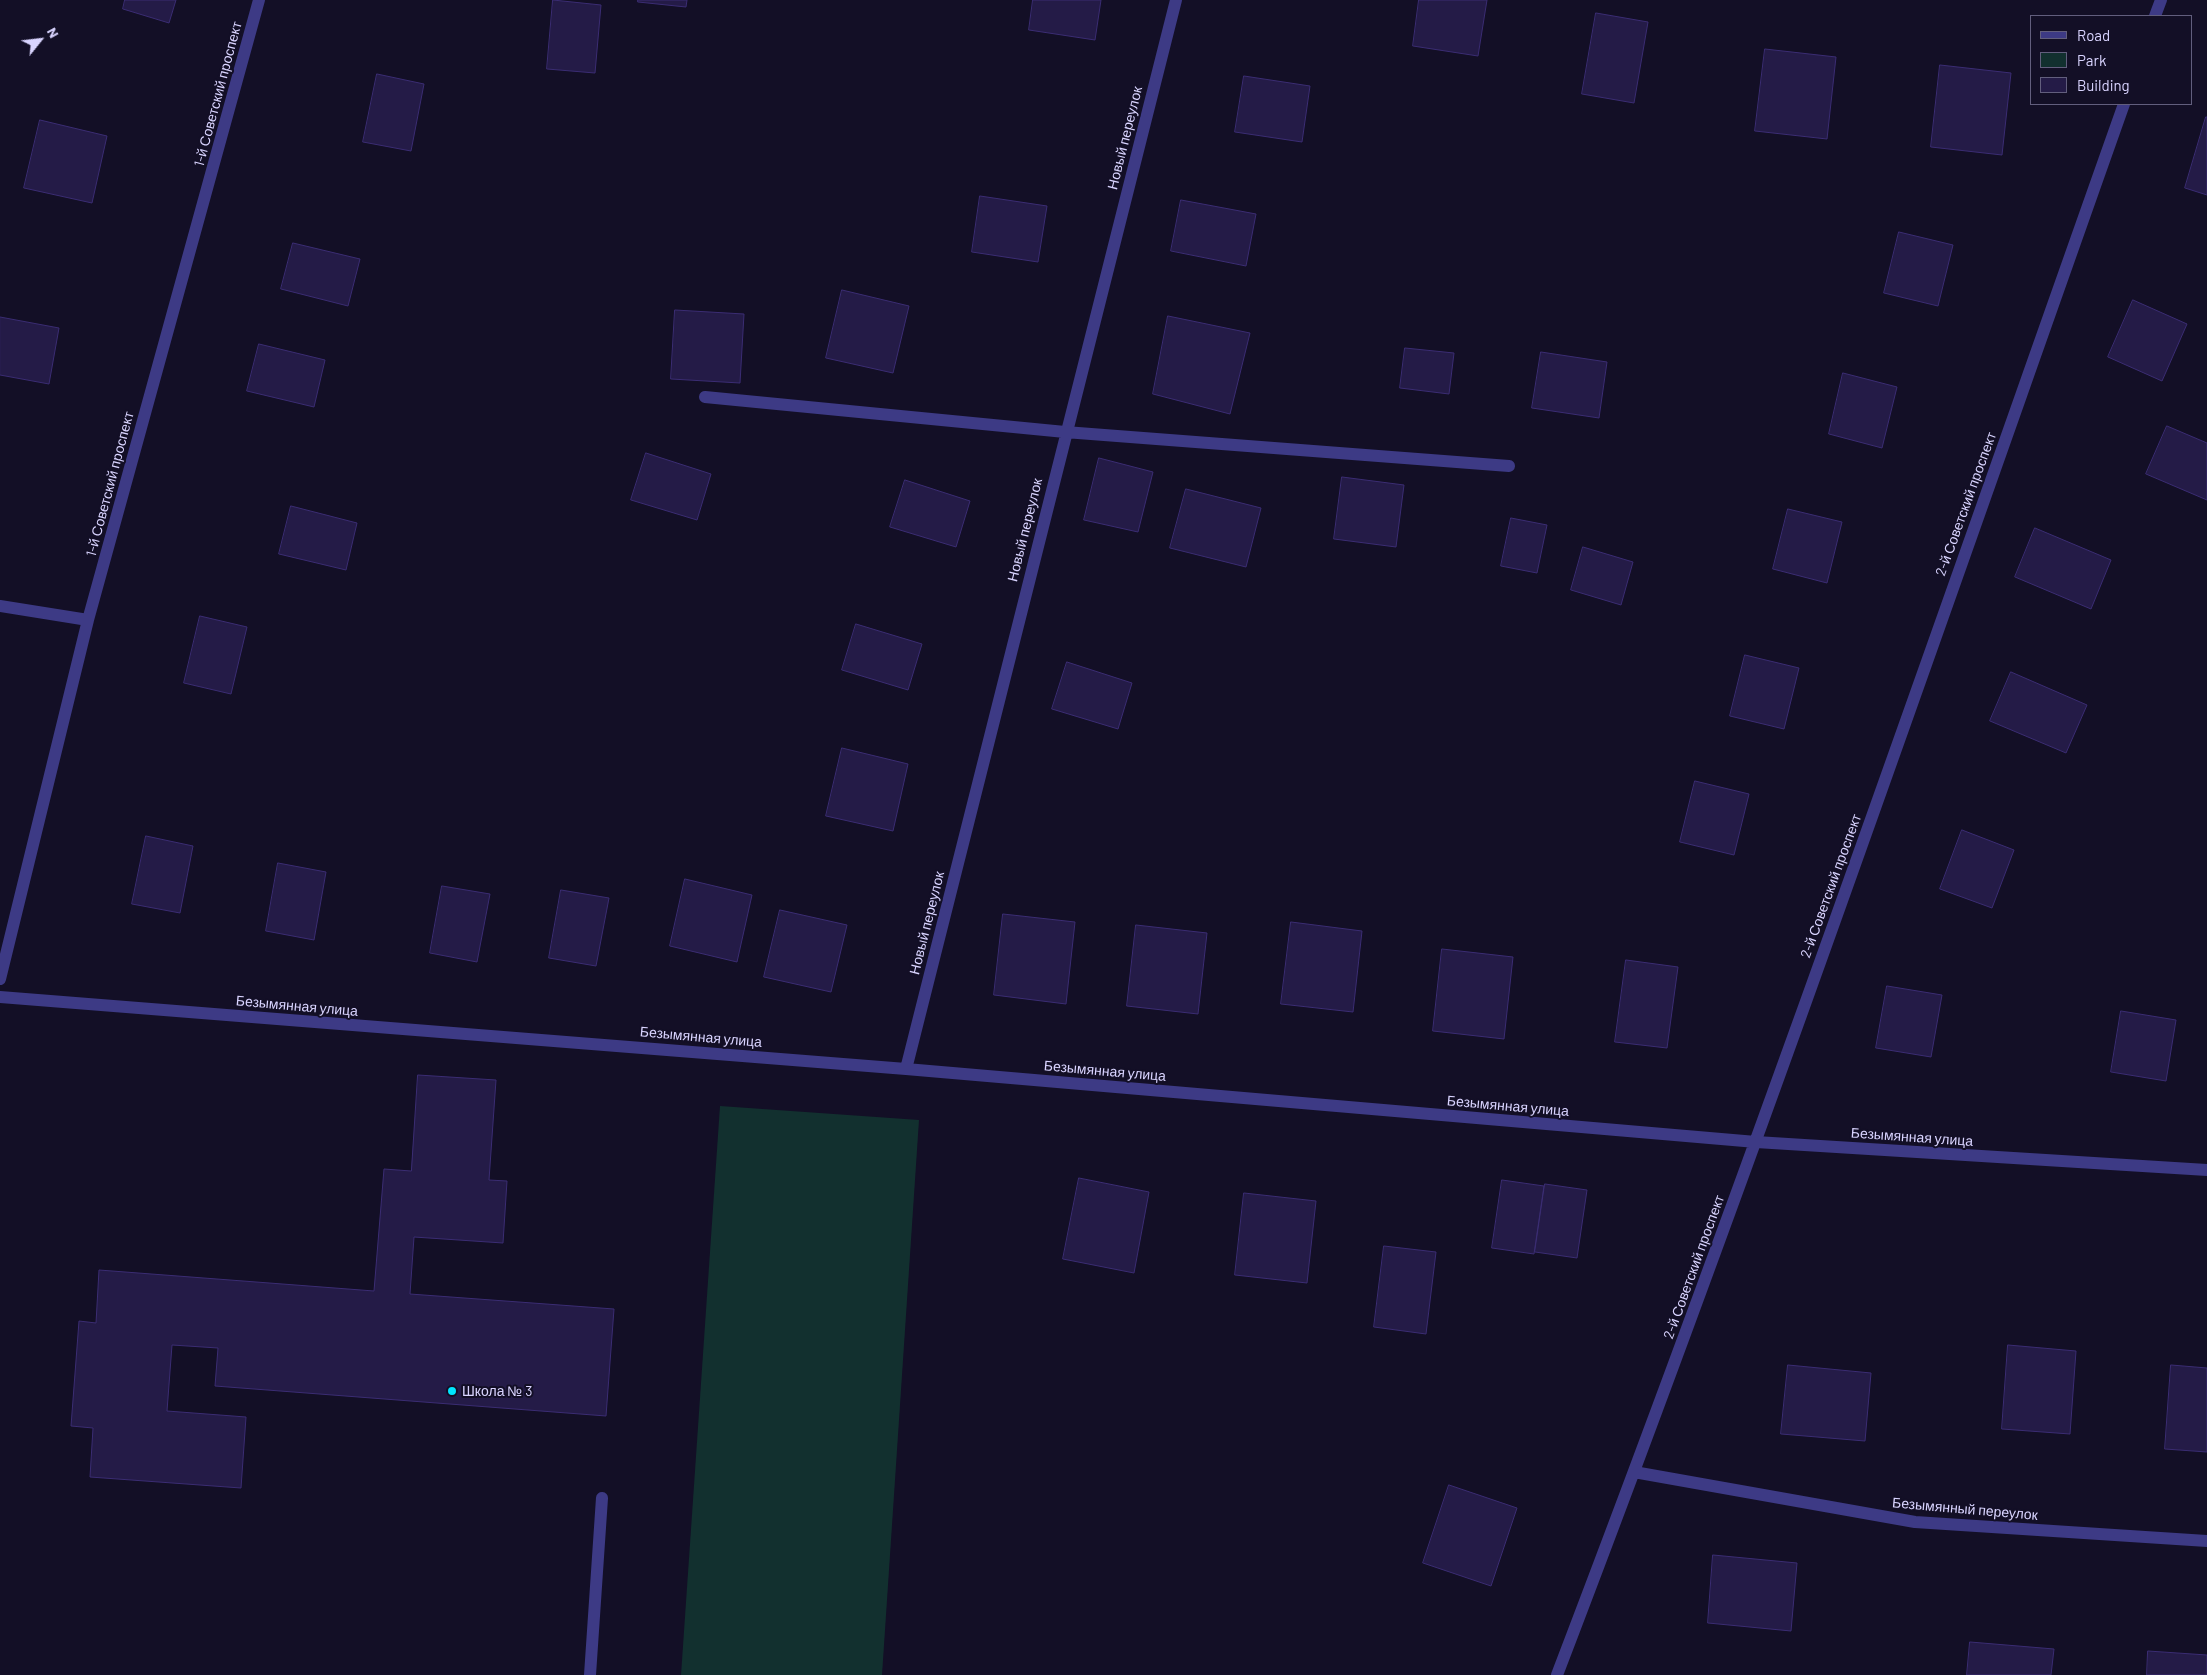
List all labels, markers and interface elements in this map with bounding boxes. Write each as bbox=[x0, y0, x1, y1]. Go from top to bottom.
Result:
north arrow bbox=[15, 15, 65, 65]
legend bbox=[2030, 15, 2192, 105]
street label: 1-й Советский проспект bbox=[191, 20, 245, 168]
text: N bbox=[44, 24, 63, 41]
text: Road bbox=[2077, 26, 2110, 44]
text: Park bbox=[2077, 51, 2106, 69]
text: Building bbox=[2077, 76, 2130, 94]
street label: Новый переулок bbox=[1104, 85, 1146, 191]
street label: 1-й Советский проспект bbox=[83, 410, 137, 558]
street label: 2-й Советский проспект bbox=[1932, 430, 2000, 578]
street label: Новый переулок bbox=[1004, 477, 1046, 583]
street label: 2-й Советский проспект bbox=[1797, 812, 1865, 960]
street label: Новый переулок bbox=[906, 870, 948, 976]
street label: Безымянная улица bbox=[235, 992, 359, 1020]
street label: Безымянная улица bbox=[639, 1023, 763, 1051]
street label: Безымянная улица bbox=[1043, 1057, 1167, 1085]
street label: Безымянная улица bbox=[1446, 1092, 1570, 1120]
street label: Безымянная улица bbox=[1850, 1124, 1974, 1150]
street label: 2-й Советский проспект bbox=[1660, 1193, 1728, 1341]
place label: Школа № 3 bbox=[462, 1383, 532, 1399]
marker: Школа № 3 bbox=[446, 1385, 458, 1397]
street label: Безымянный переулок bbox=[1891, 1494, 2039, 1524]

